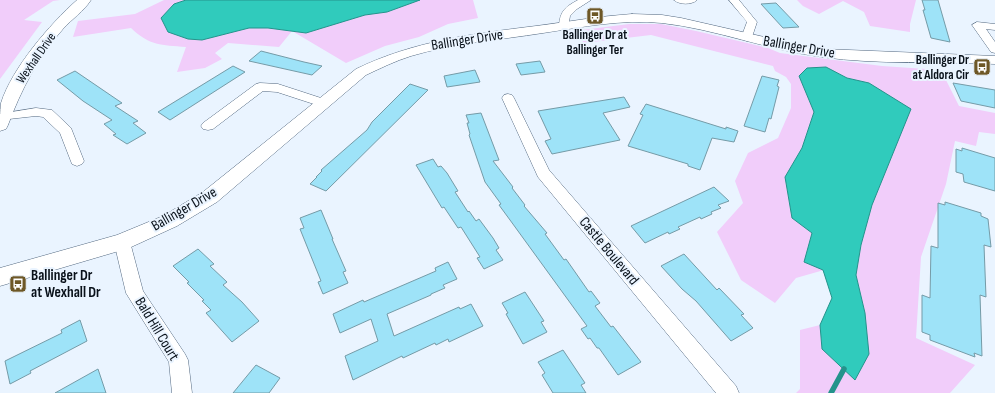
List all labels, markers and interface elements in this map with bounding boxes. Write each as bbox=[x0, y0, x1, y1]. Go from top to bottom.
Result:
bus stop icon: Ballinger Dr at Ballinger Ter bbox=[585, 6, 605, 26]
street label: Ballinger Drive bbox=[430, 25, 504, 55]
place label: Ballinger Dr at Ballinger Ter bbox=[563, 27, 628, 58]
street label: Wexhall Drive bbox=[13, 29, 59, 87]
street label: Ballinger Drive bbox=[762, 31, 836, 63]
place label: Ballinger Dr at Aldora Cir bbox=[913, 52, 969, 83]
bus stop icon: Ballinger Dr at Aldora Cir bbox=[972, 57, 992, 77]
street label: Ballinger Drive bbox=[148, 183, 220, 235]
street label: Castle Boulevard bbox=[575, 213, 643, 289]
place label: Ballinger Dr at Wexhall Dr bbox=[31, 266, 101, 302]
bus stop icon: Ballinger Dr at Wexhall Dr bbox=[8, 274, 28, 294]
street label: Bald Hill Court bbox=[131, 294, 184, 365]

